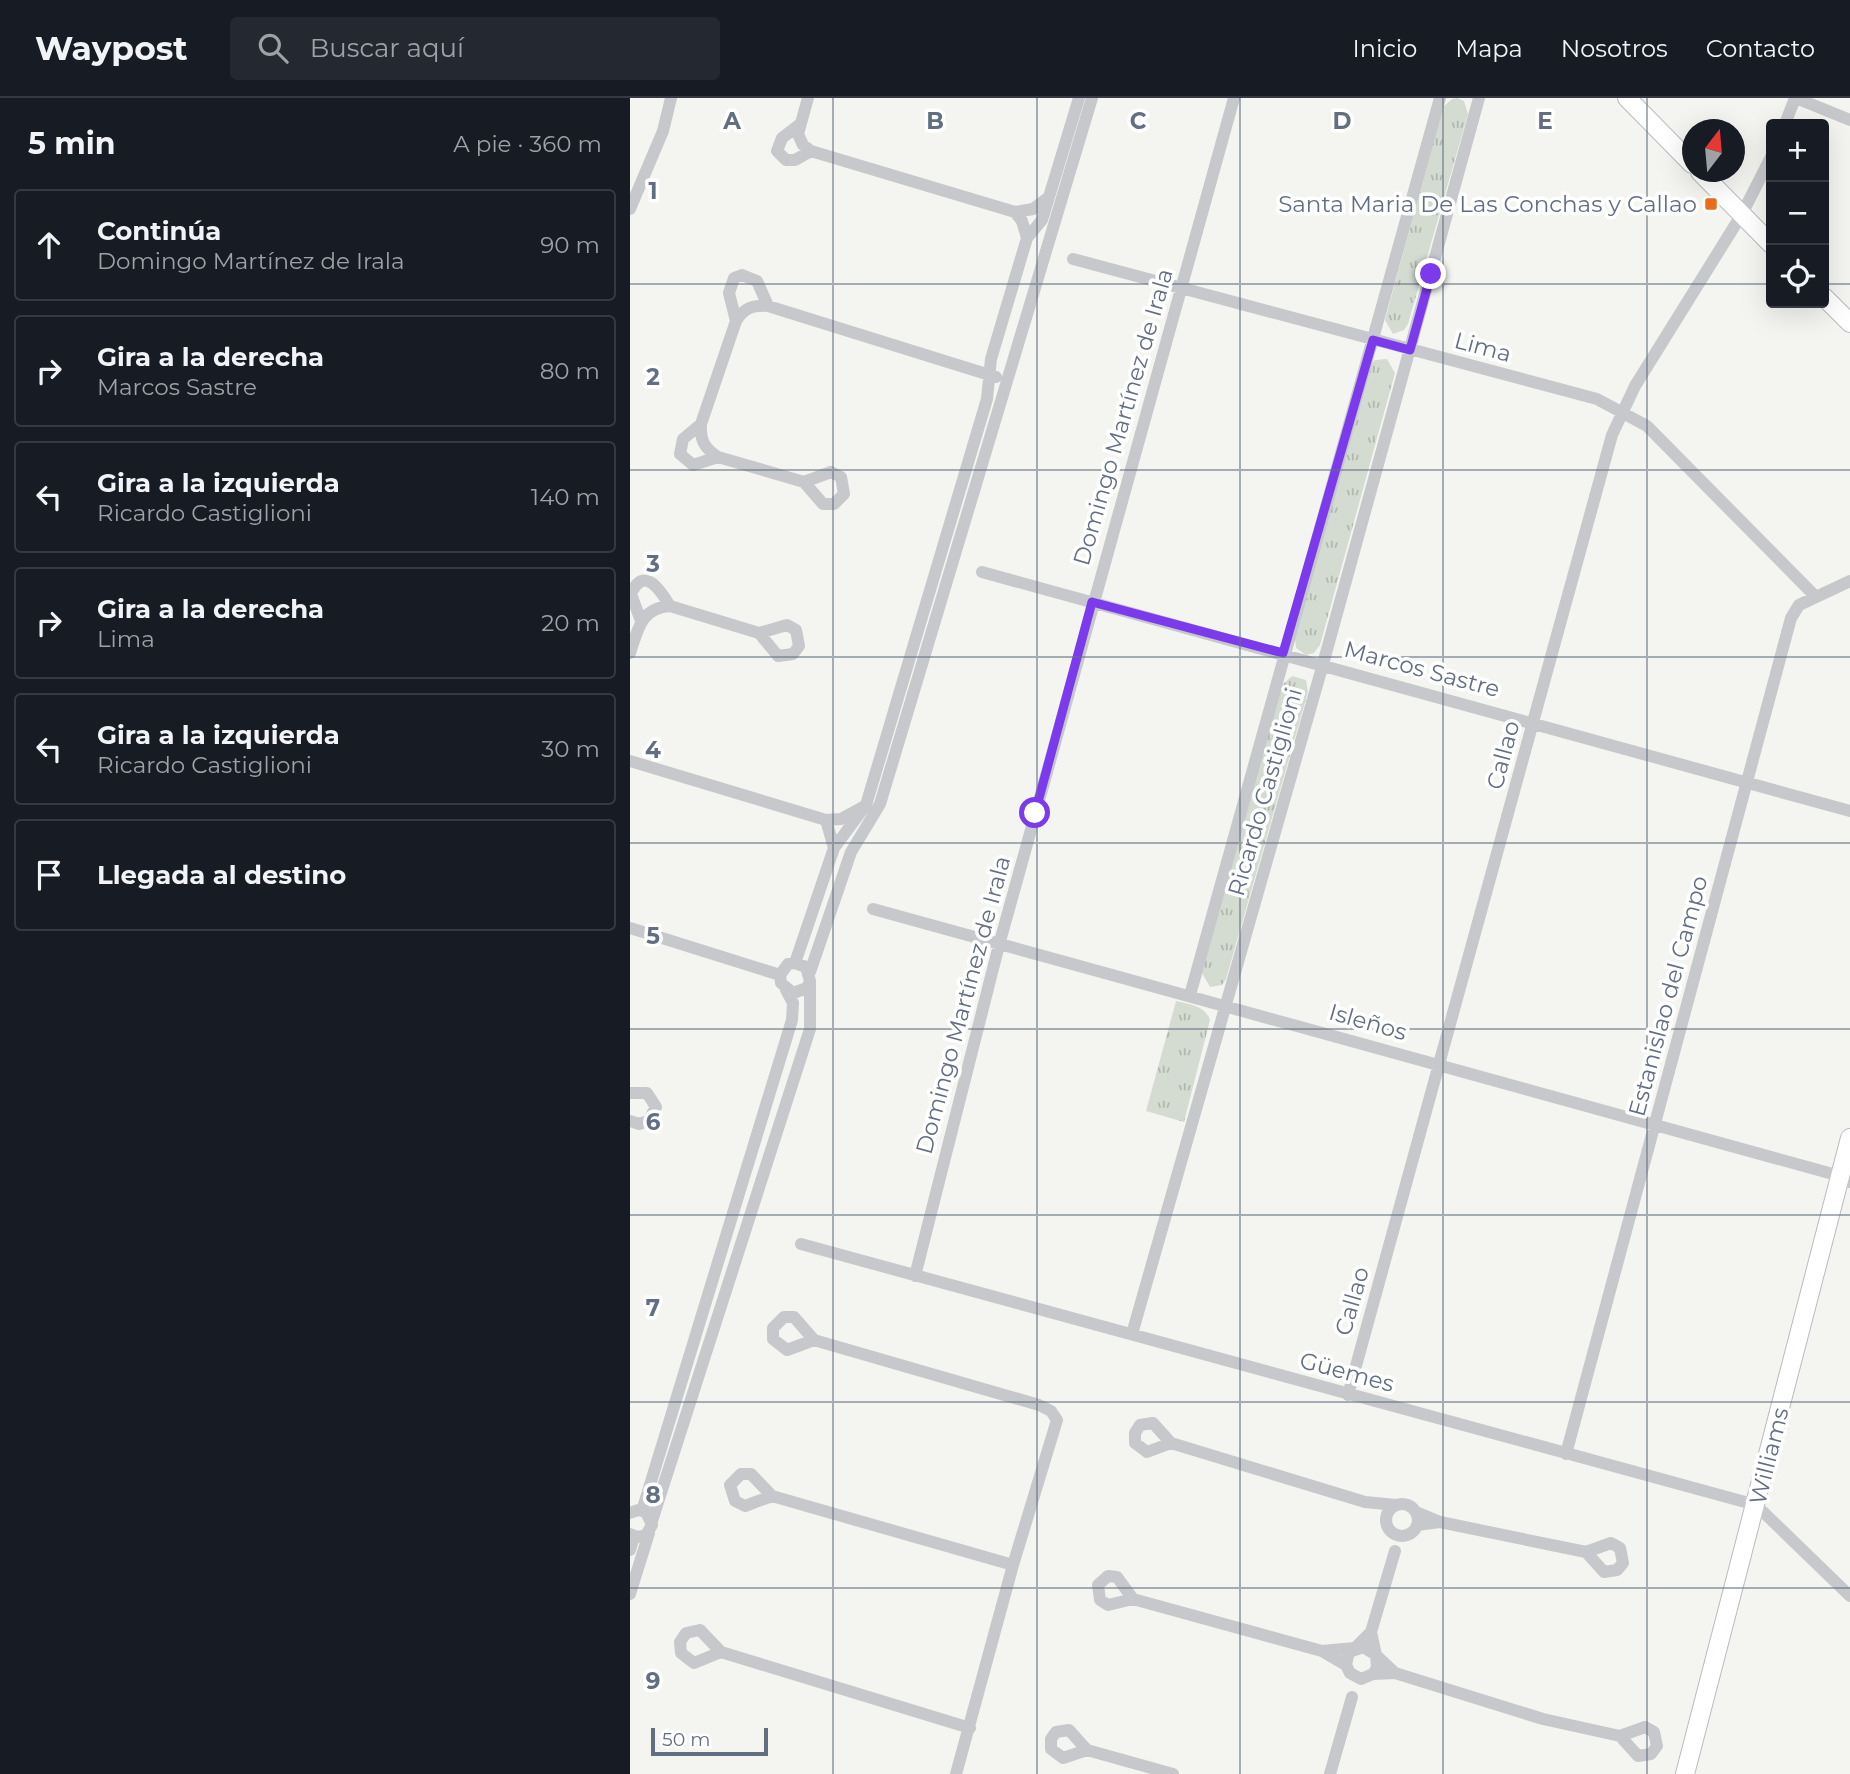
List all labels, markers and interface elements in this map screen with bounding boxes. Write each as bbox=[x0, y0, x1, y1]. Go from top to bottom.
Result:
search box bbox=[230, 17, 720, 80]
text: Waypost bbox=[35, 28, 188, 68]
icon: search bbox=[254, 29, 292, 67]
text: Buscar aquí bbox=[310, 32, 464, 64]
text: Inicio bbox=[1352, 34, 1417, 63]
text: Mapa bbox=[1455, 34, 1523, 63]
text: Nosotros bbox=[1561, 34, 1668, 63]
text: Contacto bbox=[1706, 34, 1815, 63]
text: A bbox=[722, 107, 741, 135]
text: B bbox=[926, 107, 944, 135]
text: C bbox=[1130, 107, 1147, 135]
text: D bbox=[1333, 107, 1352, 135]
text: E bbox=[1537, 107, 1553, 135]
north arrow bbox=[1682, 119, 1745, 182]
map controls bbox=[1766, 119, 1829, 308]
button: + bbox=[1766, 119, 1829, 182]
text: 5 min bbox=[28, 125, 116, 162]
text: A pie · 360 m bbox=[453, 130, 602, 158]
text: 1 bbox=[648, 177, 658, 205]
button: − bbox=[1766, 182, 1829, 245]
place label: Santa Maria De Las Conchas y Callao bbox=[1278, 190, 1697, 218]
marker: Santa Maria De Las Conchas y Callao bbox=[1703, 196, 1719, 212]
text: Continúa bbox=[97, 215, 221, 247]
icon: ahead bbox=[30, 226, 68, 264]
text: 90 m bbox=[540, 231, 600, 259]
button: locate bbox=[1766, 245, 1829, 308]
text: Domingo Martínez de Irala bbox=[97, 247, 405, 275]
route end bbox=[1415, 258, 1446, 289]
street label: Domingo Martínez de Irala bbox=[1067, 265, 1179, 569]
street label: Lima bbox=[1452, 326, 1514, 368]
text: Gira a la derecha bbox=[97, 341, 324, 373]
icon: right bbox=[30, 352, 68, 390]
text: 80 m bbox=[540, 357, 600, 385]
text: 2 bbox=[646, 363, 660, 391]
text: Marcos Sastre bbox=[97, 373, 257, 401]
text: Gira a la izquierda bbox=[97, 467, 340, 499]
icon: left bbox=[30, 478, 68, 516]
text: 140 m bbox=[531, 483, 600, 511]
text: Ricardo Castiglioni bbox=[97, 499, 312, 527]
text: 3 bbox=[645, 550, 660, 578]
text: Gira a la derecha bbox=[97, 593, 324, 625]
icon: right bbox=[30, 604, 68, 642]
text: 20 m bbox=[541, 609, 600, 637]
text: Lima bbox=[97, 625, 155, 653]
street label: Marcos Sastre bbox=[1341, 635, 1503, 703]
street label: Ricardo Castiglioni bbox=[1222, 685, 1308, 899]
street label: Callao bbox=[1480, 718, 1526, 792]
text: Gira a la izquierda bbox=[97, 719, 340, 751]
icon: left bbox=[30, 730, 68, 768]
text: 30 m bbox=[541, 735, 600, 763]
text: 4 bbox=[645, 736, 661, 764]
text: Ricardo Castiglioni bbox=[97, 751, 312, 779]
route start bbox=[1019, 797, 1050, 828]
street label: Domingo Martínez de Irala bbox=[910, 853, 1016, 1157]
icon: arrive bbox=[30, 856, 68, 894]
text: Llegada al destino bbox=[97, 859, 346, 891]
street label: Estanislao del Campo bbox=[1622, 873, 1714, 1119]
text: 5 bbox=[646, 922, 660, 950]
street label: Isleños bbox=[1326, 998, 1410, 1046]
text: 6 bbox=[646, 1108, 661, 1136]
street label: Callao bbox=[1329, 1263, 1375, 1339]
text: 7 bbox=[646, 1294, 660, 1322]
street label: Güemes bbox=[1297, 1346, 1397, 1398]
street label: Williams bbox=[1743, 1405, 1795, 1507]
text: 8 bbox=[645, 1481, 661, 1509]
text: 9 bbox=[646, 1667, 660, 1695]
scale bar bbox=[651, 1725, 768, 1757]
text: 50 m bbox=[662, 1728, 710, 1751]

